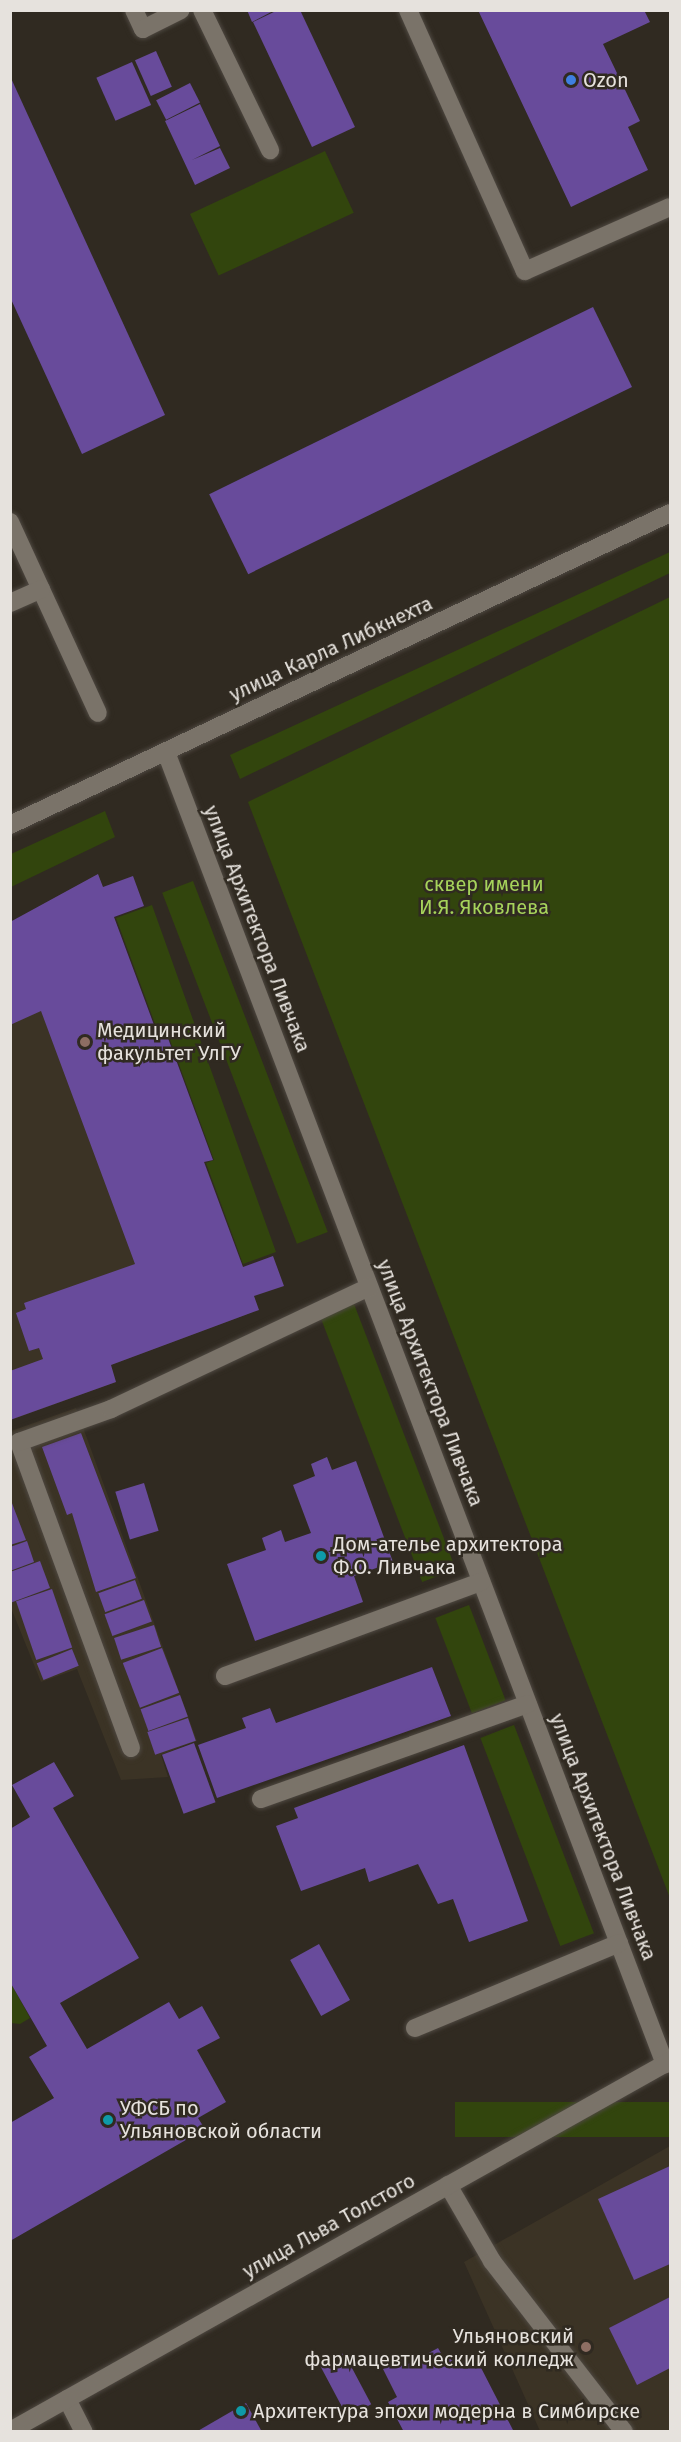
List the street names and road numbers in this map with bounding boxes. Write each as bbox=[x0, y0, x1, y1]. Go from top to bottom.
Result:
street label: улица Карла Либкнехта bbox=[226, 591, 436, 707]
street label: улица Архитектора Ливчака bbox=[199, 802, 315, 1056]
street label: улица Архитектора Ливчака bbox=[372, 1256, 488, 1510]
street label: улица Архитектора Ливчака bbox=[545, 1710, 661, 1964]
street label: улица Льва Толстого bbox=[239, 2169, 419, 2283]

